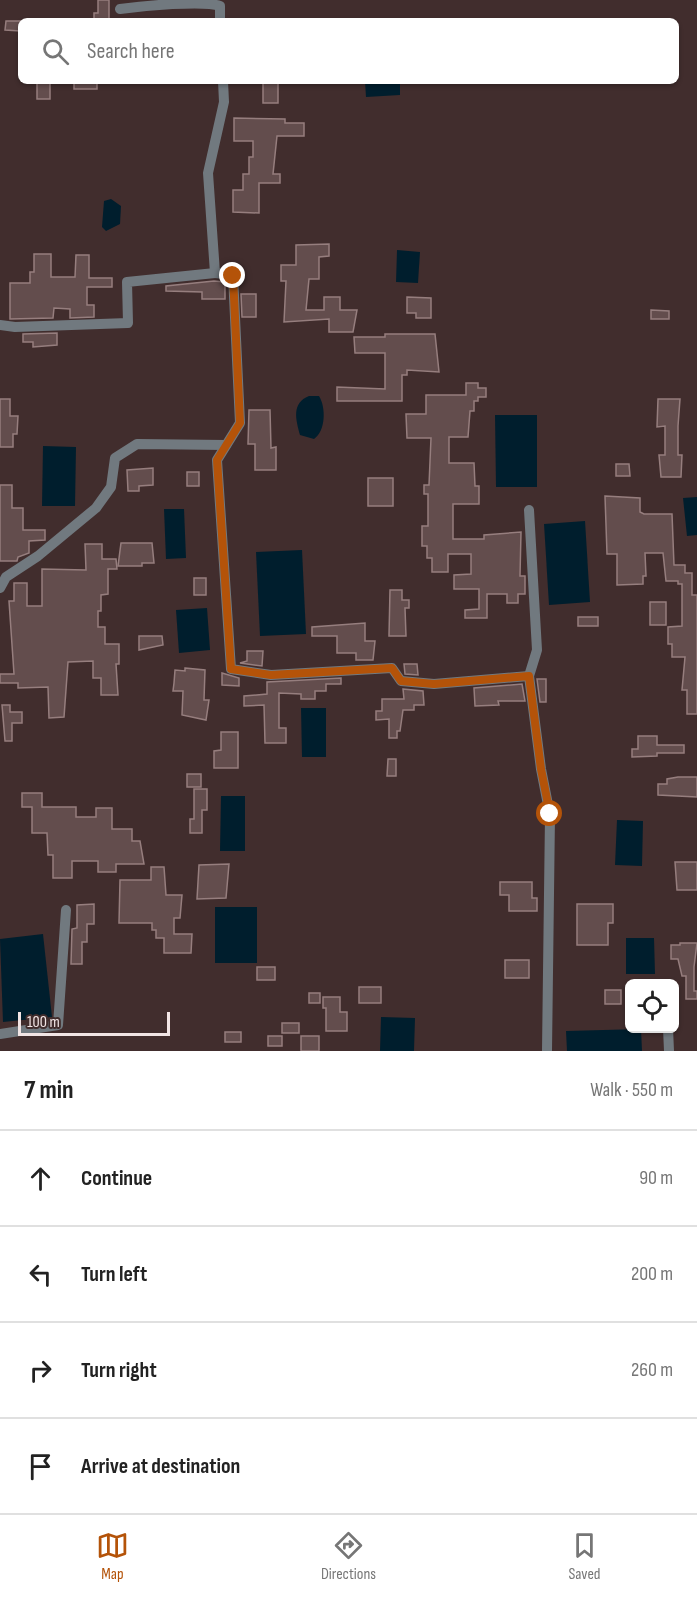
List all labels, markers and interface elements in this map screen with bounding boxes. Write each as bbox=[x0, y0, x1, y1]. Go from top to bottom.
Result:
search box bbox=[18, 18, 679, 84]
icon: search bbox=[39, 35, 72, 68]
text: Search here bbox=[87, 38, 174, 65]
route end bbox=[219, 262, 245, 288]
route start bbox=[536, 800, 562, 826]
map controls bbox=[625, 979, 679, 1033]
button: locate bbox=[625, 979, 679, 1033]
scale bar bbox=[18, 1009, 170, 1036]
text: 100 m bbox=[27, 1013, 60, 1032]
text: 7 min bbox=[24, 1075, 73, 1106]
text: Walk · 550 m bbox=[590, 1078, 673, 1102]
icon: ahead bbox=[24, 1162, 57, 1195]
text: Continue bbox=[81, 1165, 152, 1192]
text: 90 m bbox=[639, 1166, 673, 1190]
icon: left bbox=[24, 1258, 57, 1291]
text: Turn left bbox=[81, 1261, 147, 1288]
text: 200 m bbox=[631, 1262, 673, 1286]
icon: right bbox=[24, 1354, 57, 1387]
text: Turn right bbox=[81, 1357, 157, 1384]
text: 260 m bbox=[631, 1358, 673, 1382]
icon: arrive bbox=[24, 1450, 57, 1483]
text: Arrive at destination bbox=[81, 1453, 240, 1480]
tab: Map bbox=[96, 1529, 129, 1584]
tab: Directions bbox=[321, 1529, 376, 1584]
tab: Saved bbox=[568, 1529, 601, 1584]

